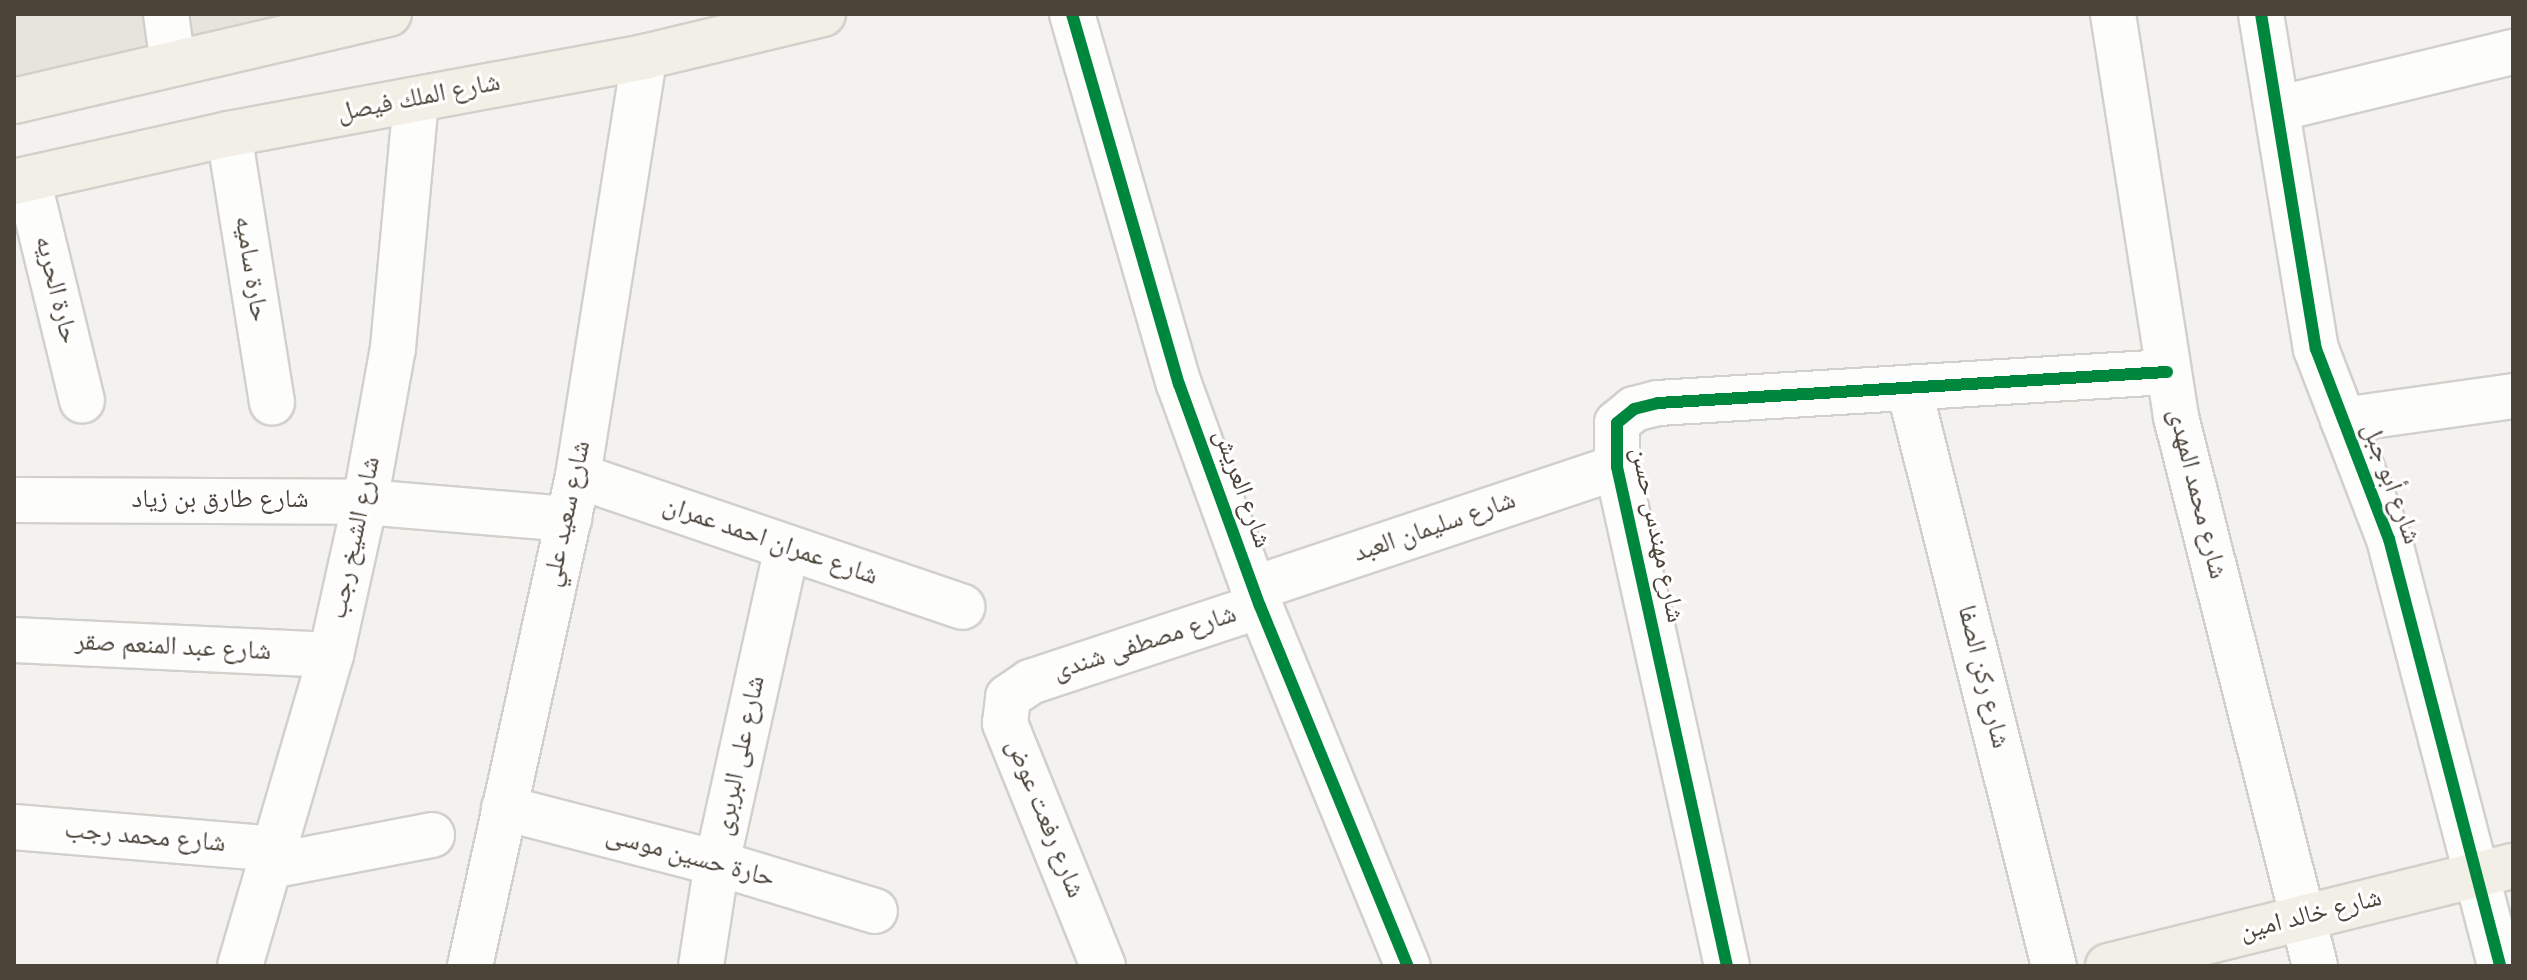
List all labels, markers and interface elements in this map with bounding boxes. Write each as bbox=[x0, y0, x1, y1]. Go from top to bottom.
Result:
street label: شارع الملك فيصل bbox=[335, 68, 503, 130]
street label: حارة ساميه bbox=[226, 214, 274, 324]
street label: حارة الحريه bbox=[27, 233, 83, 347]
street label: شارع محمد المهدى bbox=[2160, 406, 2232, 582]
street label: شارع أبو جبل bbox=[2354, 419, 2426, 549]
street label: شارع العريش bbox=[1205, 425, 1277, 553]
street label: شارع سعيد علي bbox=[537, 438, 599, 590]
street label: شارع مهندس حسن bbox=[1622, 444, 1690, 626]
street label: شارع الشيخ رجب bbox=[324, 454, 388, 622]
street label: شارع طارق بن زياد bbox=[131, 485, 309, 517]
street label: شارع سليمان العبد bbox=[1350, 486, 1520, 570]
street label: شارع عمران احمد عمران bbox=[658, 491, 882, 593]
street label: شارع مصطفى شندى bbox=[1049, 600, 1241, 688]
street label: شارع ركن الصفا bbox=[1949, 602, 2015, 752]
street label: شارع عبد المنعم صقر bbox=[74, 627, 272, 669]
street label: شارع على البربرى bbox=[709, 673, 773, 839]
street label: شارع رفعت عوض bbox=[998, 735, 1090, 903]
street label: شارع محمد رجب bbox=[63, 815, 227, 861]
street label: حارة حسين موسى bbox=[602, 821, 778, 895]
street label: شارع خالد امين bbox=[2237, 883, 2385, 949]

